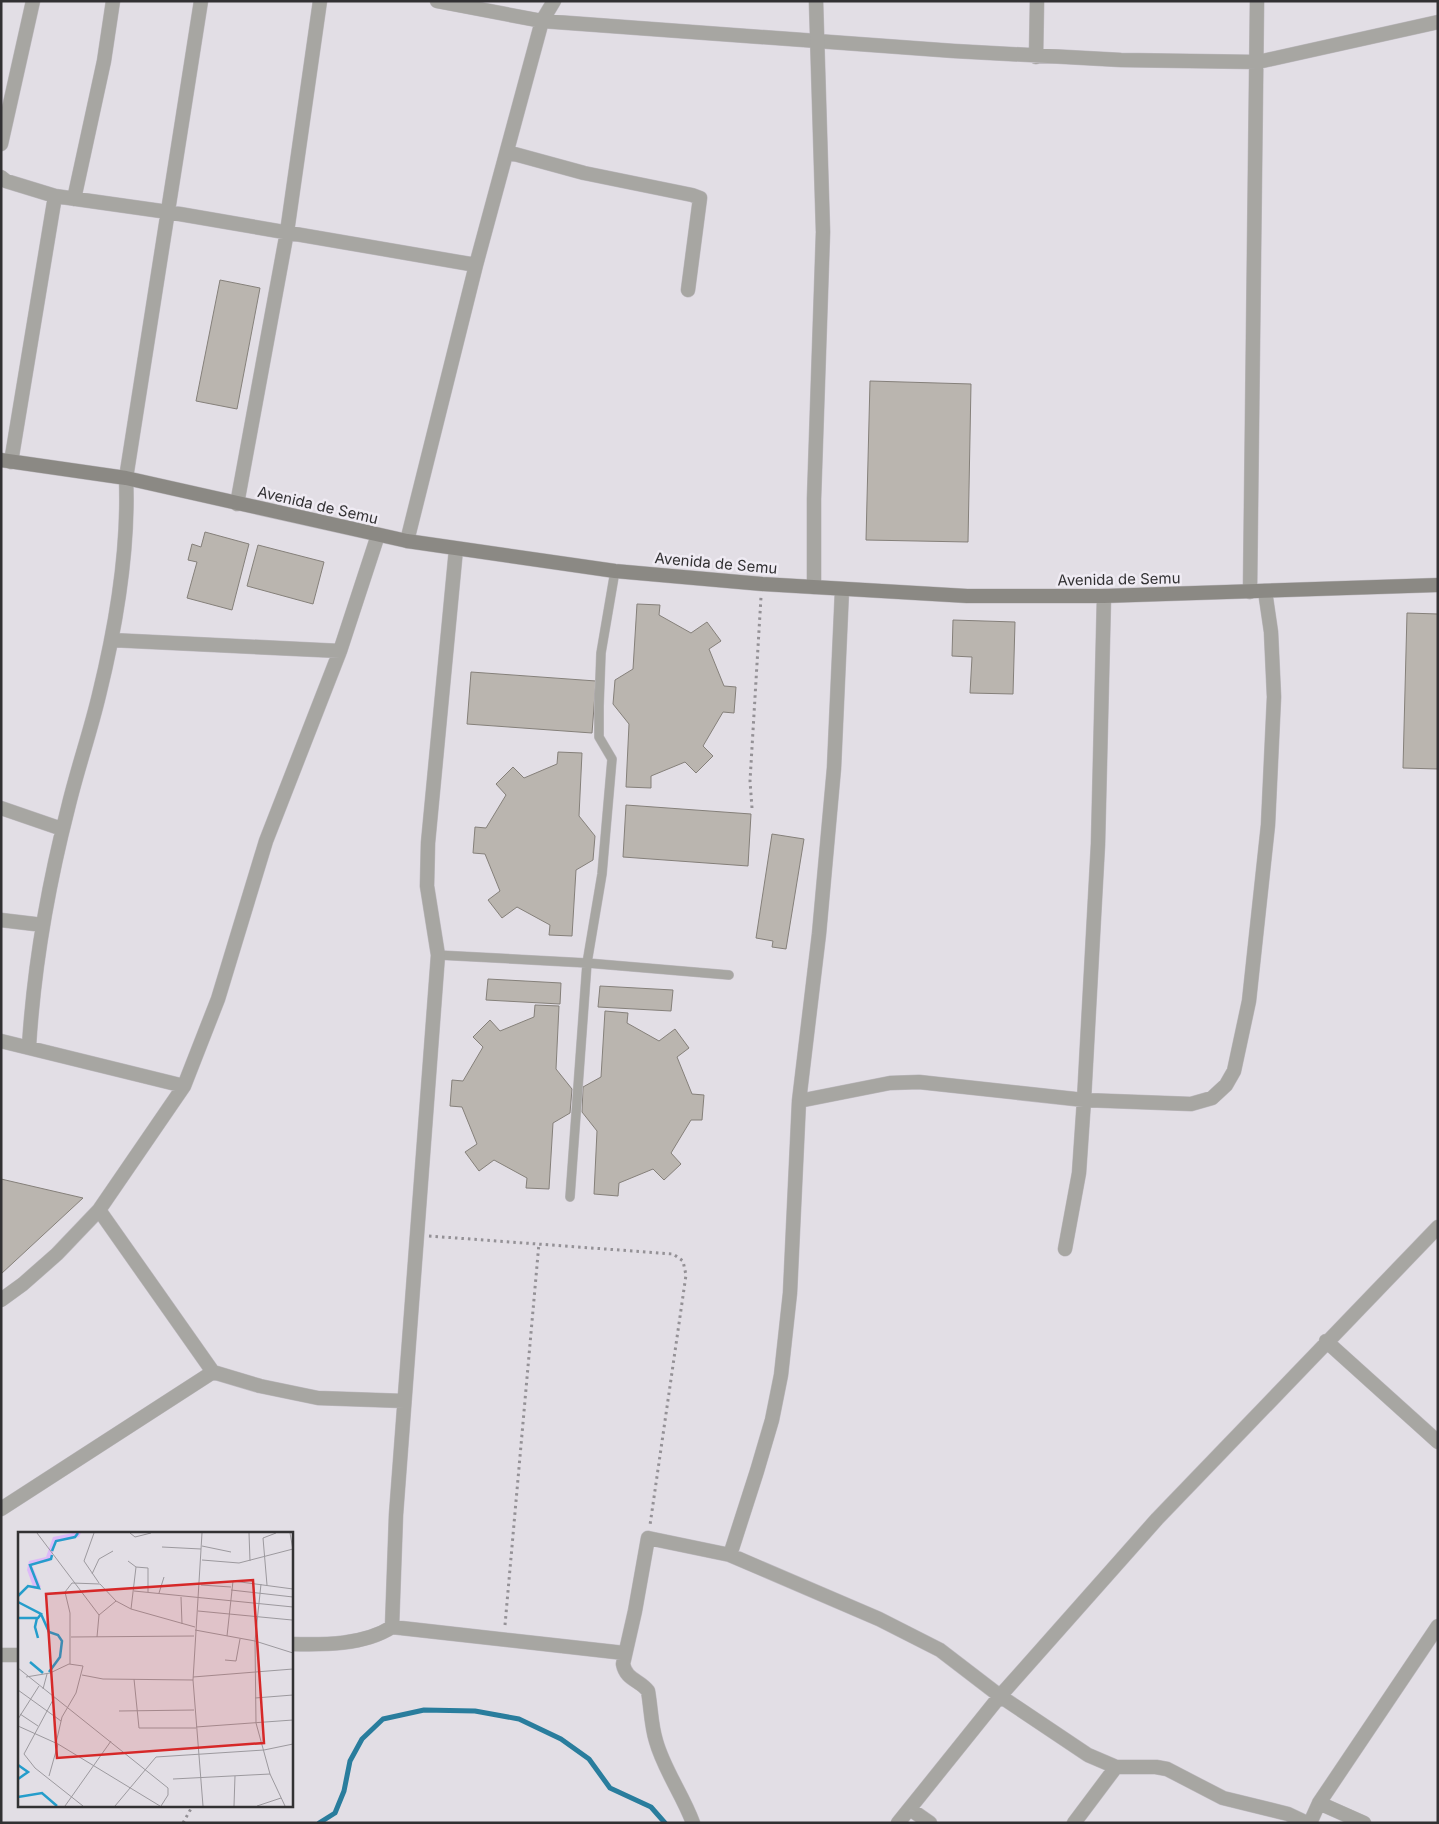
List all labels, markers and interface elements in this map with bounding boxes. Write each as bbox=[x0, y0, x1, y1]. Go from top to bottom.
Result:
street label: Avenida de Semu bbox=[256, 482, 380, 528]
street label: Avenida de Semu bbox=[654, 548, 778, 578]
street label: Avenida de Semu bbox=[1057, 568, 1181, 590]
inset map bbox=[18, 1532, 292, 1806]

